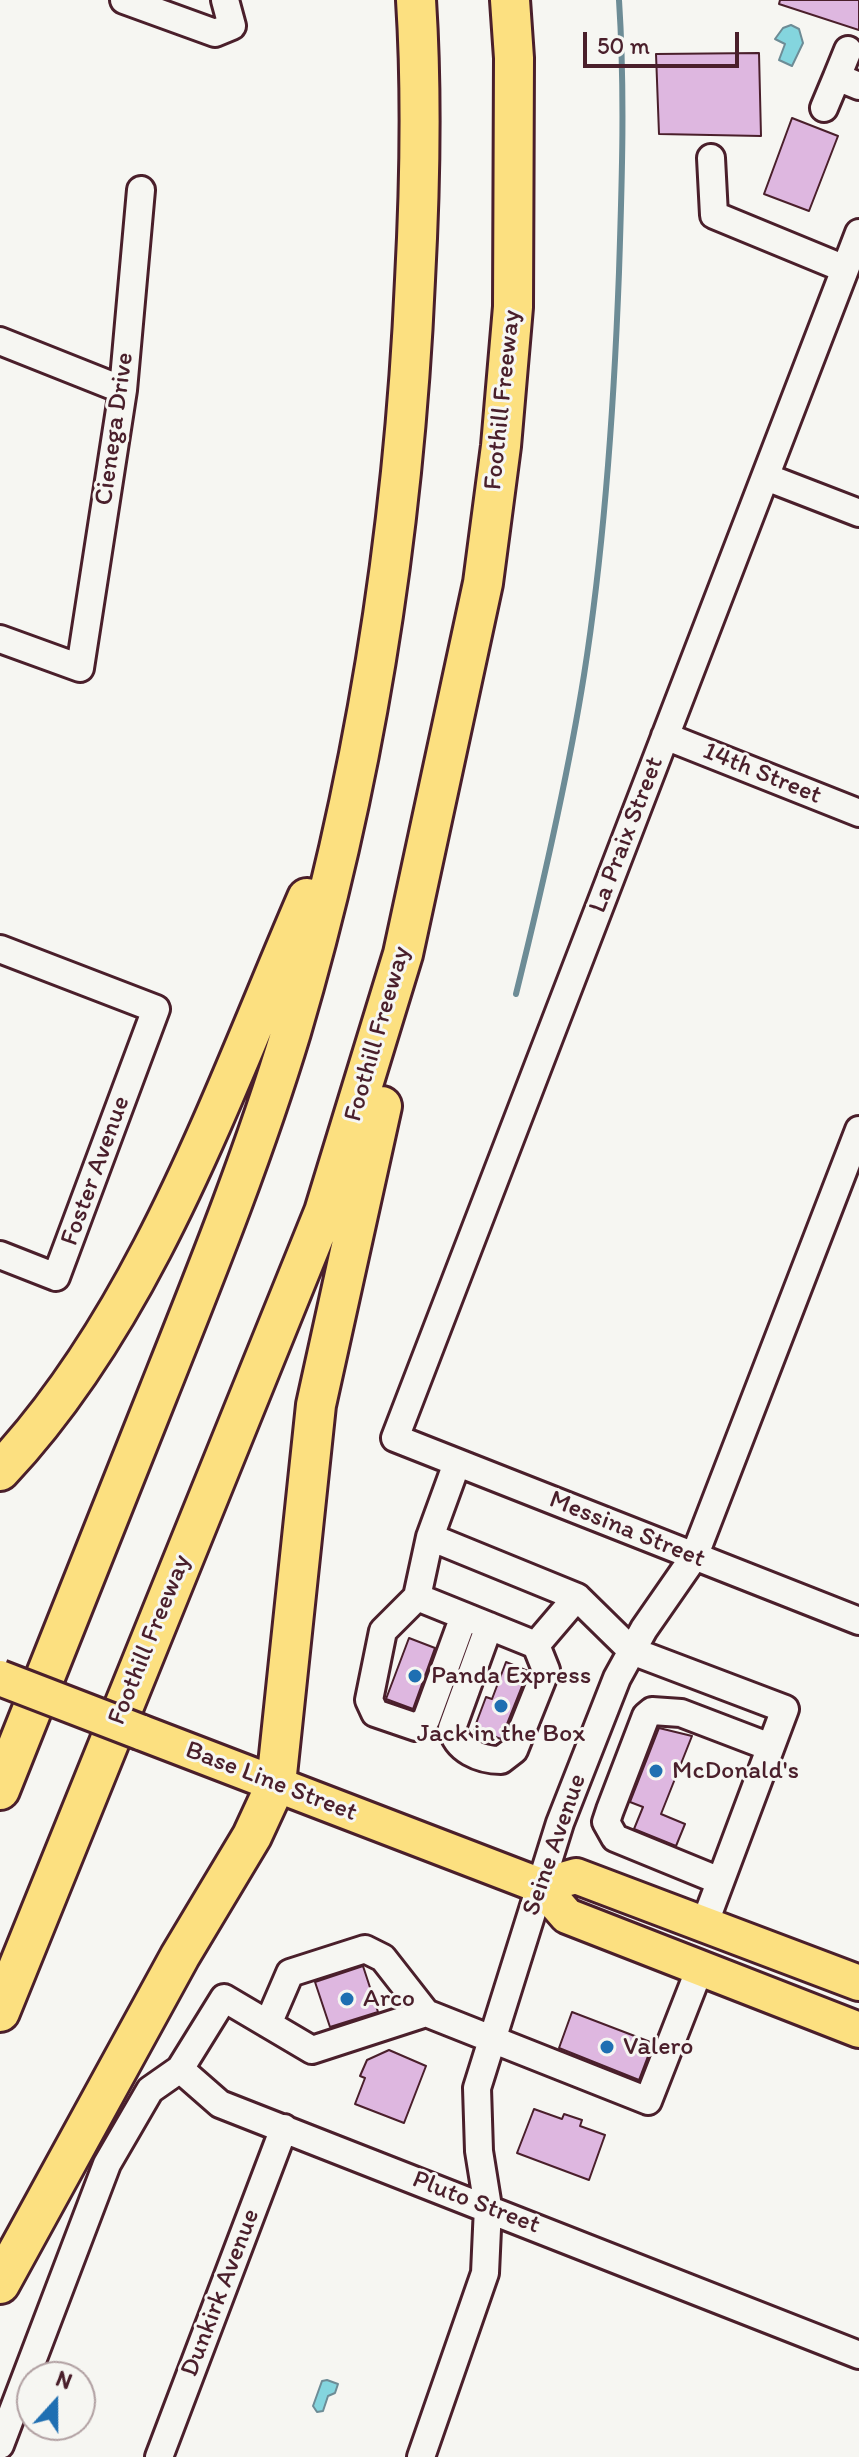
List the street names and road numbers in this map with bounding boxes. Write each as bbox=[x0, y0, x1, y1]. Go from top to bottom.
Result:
street label: Foothill Freeway bbox=[478, 308, 528, 492]
street label: Cienega Drive bbox=[89, 351, 141, 507]
street label: 14th Street bbox=[698, 736, 826, 812]
street label: La Praix Street bbox=[583, 753, 671, 917]
street label: Foothill Freeway bbox=[338, 943, 418, 1125]
street label: Foster Avenue bbox=[55, 1092, 137, 1250]
street label: Messina Street bbox=[544, 1485, 710, 1575]
street label: Foothill Freeway bbox=[102, 1550, 198, 1730]
street label: Base Line Street bbox=[181, 1735, 361, 1829]
street label: Seine Avenue bbox=[516, 1770, 594, 1920]
street label: Pluto Street bbox=[408, 2164, 544, 2242]
street label: Dunkirk Avenue bbox=[175, 2205, 267, 2381]

